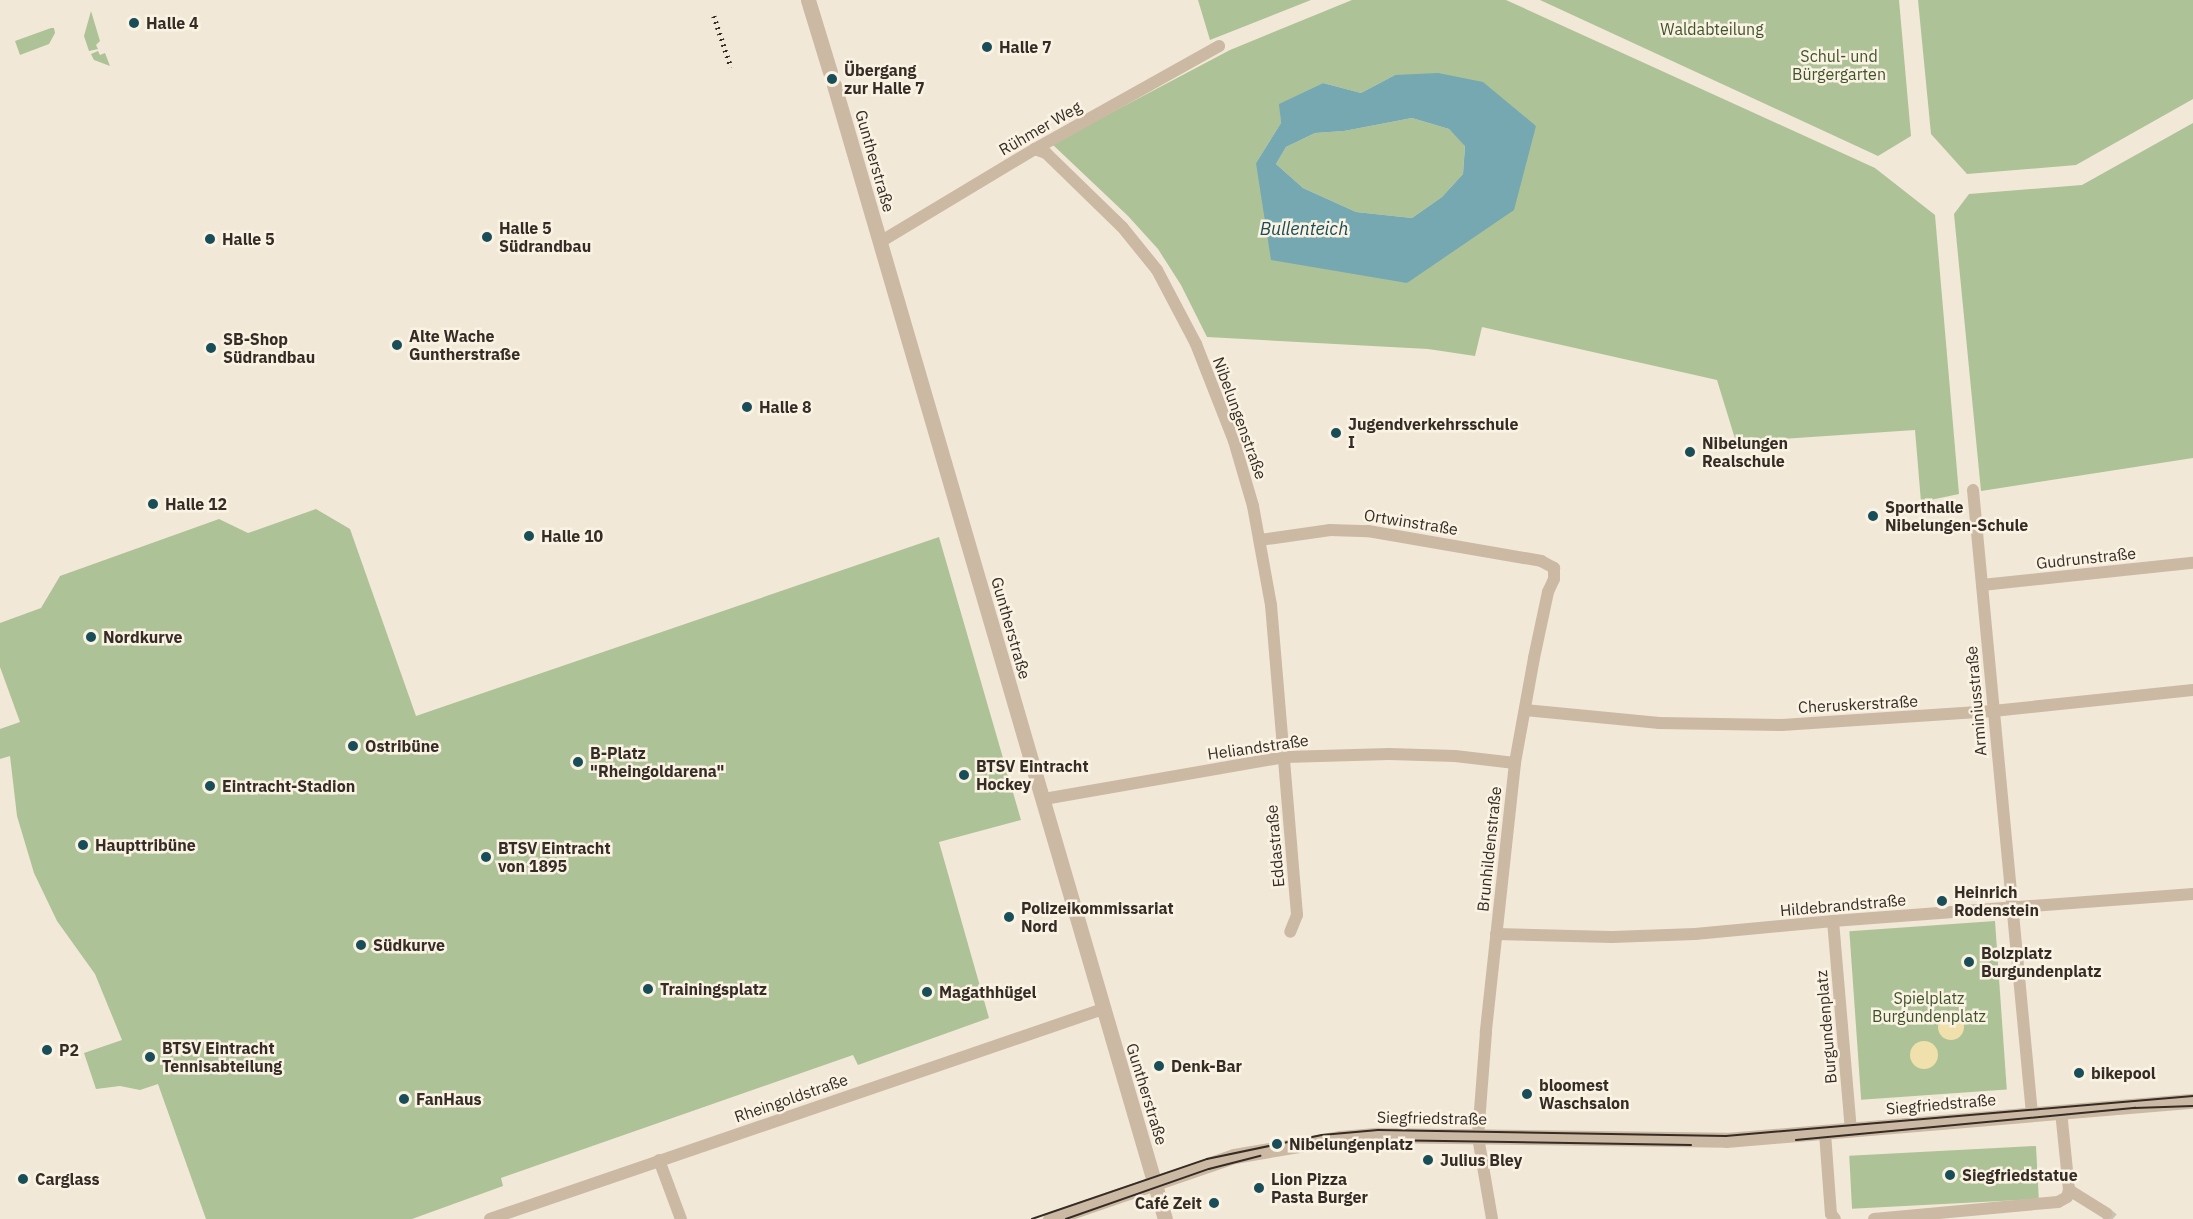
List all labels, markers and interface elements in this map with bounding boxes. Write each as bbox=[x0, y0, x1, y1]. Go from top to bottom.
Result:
place label: Halle 4 bbox=[146, 13, 199, 33]
marker: Halle 4 bbox=[127, 16, 141, 30]
park label: Waldabteilung bbox=[1660, 19, 1764, 39]
place label: Halle 7 bbox=[999, 37, 1052, 57]
marker: Halle 7 bbox=[980, 40, 994, 54]
park label: Schul- und Bürgergarten bbox=[1792, 46, 1886, 84]
place label: Übergang zur Halle 7 bbox=[844, 60, 925, 98]
marker: Übergang zur Halle 7 bbox=[825, 72, 839, 86]
street label: Rühmer Weg bbox=[995, 97, 1085, 159]
street label: Guntherstraße bbox=[851, 108, 899, 214]
place label: Halle 5 Südrandbau bbox=[499, 218, 591, 256]
water label: Bullenteich bbox=[1260, 218, 1348, 240]
place label: Halle 5 bbox=[222, 229, 275, 249]
marker: Halle 5 Südrandbau bbox=[480, 230, 494, 244]
marker: Halle 5 bbox=[203, 232, 217, 246]
place label: Alte Wache Guntherstraße bbox=[409, 326, 520, 364]
place label: SB-Shop Südrandbau bbox=[223, 329, 315, 367]
marker: Alte Wache Guntherstraße bbox=[390, 338, 404, 352]
marker: SB-Shop Südrandbau bbox=[204, 341, 218, 355]
street label: Nibelungenstraße bbox=[1209, 354, 1271, 482]
place label: Halle 8 bbox=[759, 397, 812, 417]
marker: Halle 8 bbox=[740, 400, 754, 414]
place label: Jugendverkehrsschule I bbox=[1348, 414, 1518, 452]
marker: Jugendverkehrsschule I bbox=[1329, 426, 1343, 440]
place label: Nibelungen Realschule bbox=[1702, 433, 1788, 471]
marker: Nibelungen Realschule bbox=[1683, 445, 1697, 459]
place label: Halle 12 bbox=[165, 494, 227, 514]
marker: Halle 12 bbox=[146, 497, 160, 511]
place label: Sporthalle Nibelungen-Schule bbox=[1885, 497, 2028, 535]
street label: Ortwinstraße bbox=[1363, 505, 1459, 539]
marker: Sporthalle Nibelungen-Schule bbox=[1866, 509, 1880, 523]
place label: Halle 10 bbox=[541, 526, 603, 546]
marker: Halle 10 bbox=[522, 529, 536, 543]
street label: Gudrunstraße bbox=[2035, 543, 2137, 573]
street label: Guntherstraße bbox=[987, 575, 1035, 681]
place label: Nordkurve bbox=[103, 627, 182, 647]
marker: Nordkurve bbox=[84, 630, 98, 644]
street label: Arminiusstraße bbox=[1962, 645, 1990, 757]
street label: Cheruskerstraße bbox=[1798, 691, 1918, 717]
street label: Heliandstraße bbox=[1206, 730, 1310, 764]
place label: Ostribüne bbox=[365, 736, 439, 756]
marker: Ostribüne bbox=[346, 739, 360, 753]
place label: B-Platz "Rheingoldarena" bbox=[590, 743, 724, 781]
marker: B-Platz "Rheingoldarena" bbox=[571, 755, 585, 769]
place label: BTSV Eintracht Hockey bbox=[976, 756, 1089, 794]
marker: BTSV Eintracht Hockey bbox=[957, 768, 971, 782]
place label: Eintracht-Stadion bbox=[222, 776, 355, 796]
marker: Eintracht-Stadion bbox=[203, 779, 217, 793]
street label: Brunhildenstraße bbox=[1473, 785, 1505, 913]
street label: Eddastraße bbox=[1262, 804, 1288, 888]
place label: Haupttribüne bbox=[95, 835, 196, 855]
marker: Haupttribüne bbox=[76, 838, 90, 852]
place label: BTSV Eintracht von 1895 bbox=[498, 838, 611, 876]
marker: BTSV Eintracht von 1895 bbox=[479, 850, 493, 864]
place label: Heinrich Rodenstein bbox=[1954, 882, 2039, 920]
street label: Hildebrandstraße bbox=[1779, 890, 1907, 920]
marker: Heinrich Rodenstein bbox=[1935, 894, 1949, 908]
place label: Polizeikommissariat Nord bbox=[1021, 898, 1174, 936]
marker: Polizeikommissariat Nord bbox=[1002, 910, 1016, 924]
place label: Südkurve bbox=[373, 935, 445, 955]
marker: Südkurve bbox=[354, 938, 368, 952]
place label: Bolzplatz Burgundenplatz bbox=[1981, 943, 2102, 981]
marker: Bolzplatz Burgundenplatz bbox=[1962, 955, 1976, 969]
street label: Burgundenplatz bbox=[1811, 969, 1841, 1085]
place label: Trainingsplatz bbox=[660, 979, 767, 999]
marker: Trainingsplatz bbox=[641, 982, 655, 996]
place label: Magathhügel bbox=[939, 982, 1036, 1002]
marker: Magathhügel bbox=[920, 985, 934, 999]
park label: Spielplatz Burgundenplatz bbox=[1872, 988, 1986, 1026]
place label: BTSV Eintracht Tennisabteilung bbox=[162, 1038, 282, 1076]
place label: P2 bbox=[59, 1040, 79, 1060]
street label: Guntherstraße bbox=[1122, 1041, 1172, 1147]
marker: P2 bbox=[40, 1043, 54, 1057]
marker: BTSV Eintracht Tennisabteilung bbox=[143, 1050, 157, 1064]
place label: Denk-Bar bbox=[1171, 1056, 1242, 1076]
marker: Denk-Bar bbox=[1152, 1059, 1166, 1073]
place label: bikepool bbox=[2091, 1063, 2156, 1083]
marker: bikepool bbox=[2072, 1066, 2086, 1080]
street label: Rheingoldstraße bbox=[732, 1070, 850, 1126]
place label: bloomest Waschsalon bbox=[1539, 1075, 1630, 1113]
marker: bloomest Waschsalon bbox=[1520, 1087, 1534, 1101]
place label: FanHaus bbox=[416, 1089, 482, 1109]
street label: Siegfriedstraße bbox=[1885, 1090, 1997, 1118]
marker: FanHaus bbox=[397, 1092, 411, 1106]
street label: Siegfriedstraße bbox=[1377, 1107, 1487, 1129]
place label: Nibelungenplatz bbox=[1289, 1134, 1413, 1154]
marker: Nibelungenplatz bbox=[1270, 1137, 1284, 1151]
place label: Julius Bley bbox=[1440, 1150, 1522, 1170]
marker: Julius Bley bbox=[1421, 1153, 1435, 1167]
place label: Siegfriedstatue bbox=[1962, 1165, 2078, 1185]
marker: Siegfriedstatue bbox=[1943, 1168, 1957, 1182]
place label: Carglass bbox=[35, 1169, 100, 1189]
place label: Lion Pizza Pasta Burger bbox=[1271, 1169, 1368, 1207]
marker: Carglass bbox=[16, 1172, 30, 1186]
marker: Lion Pizza Pasta Burger bbox=[1252, 1181, 1266, 1195]
place label: Café Zeit bbox=[1135, 1193, 1202, 1213]
marker: Café Zeit bbox=[1207, 1196, 1221, 1210]

